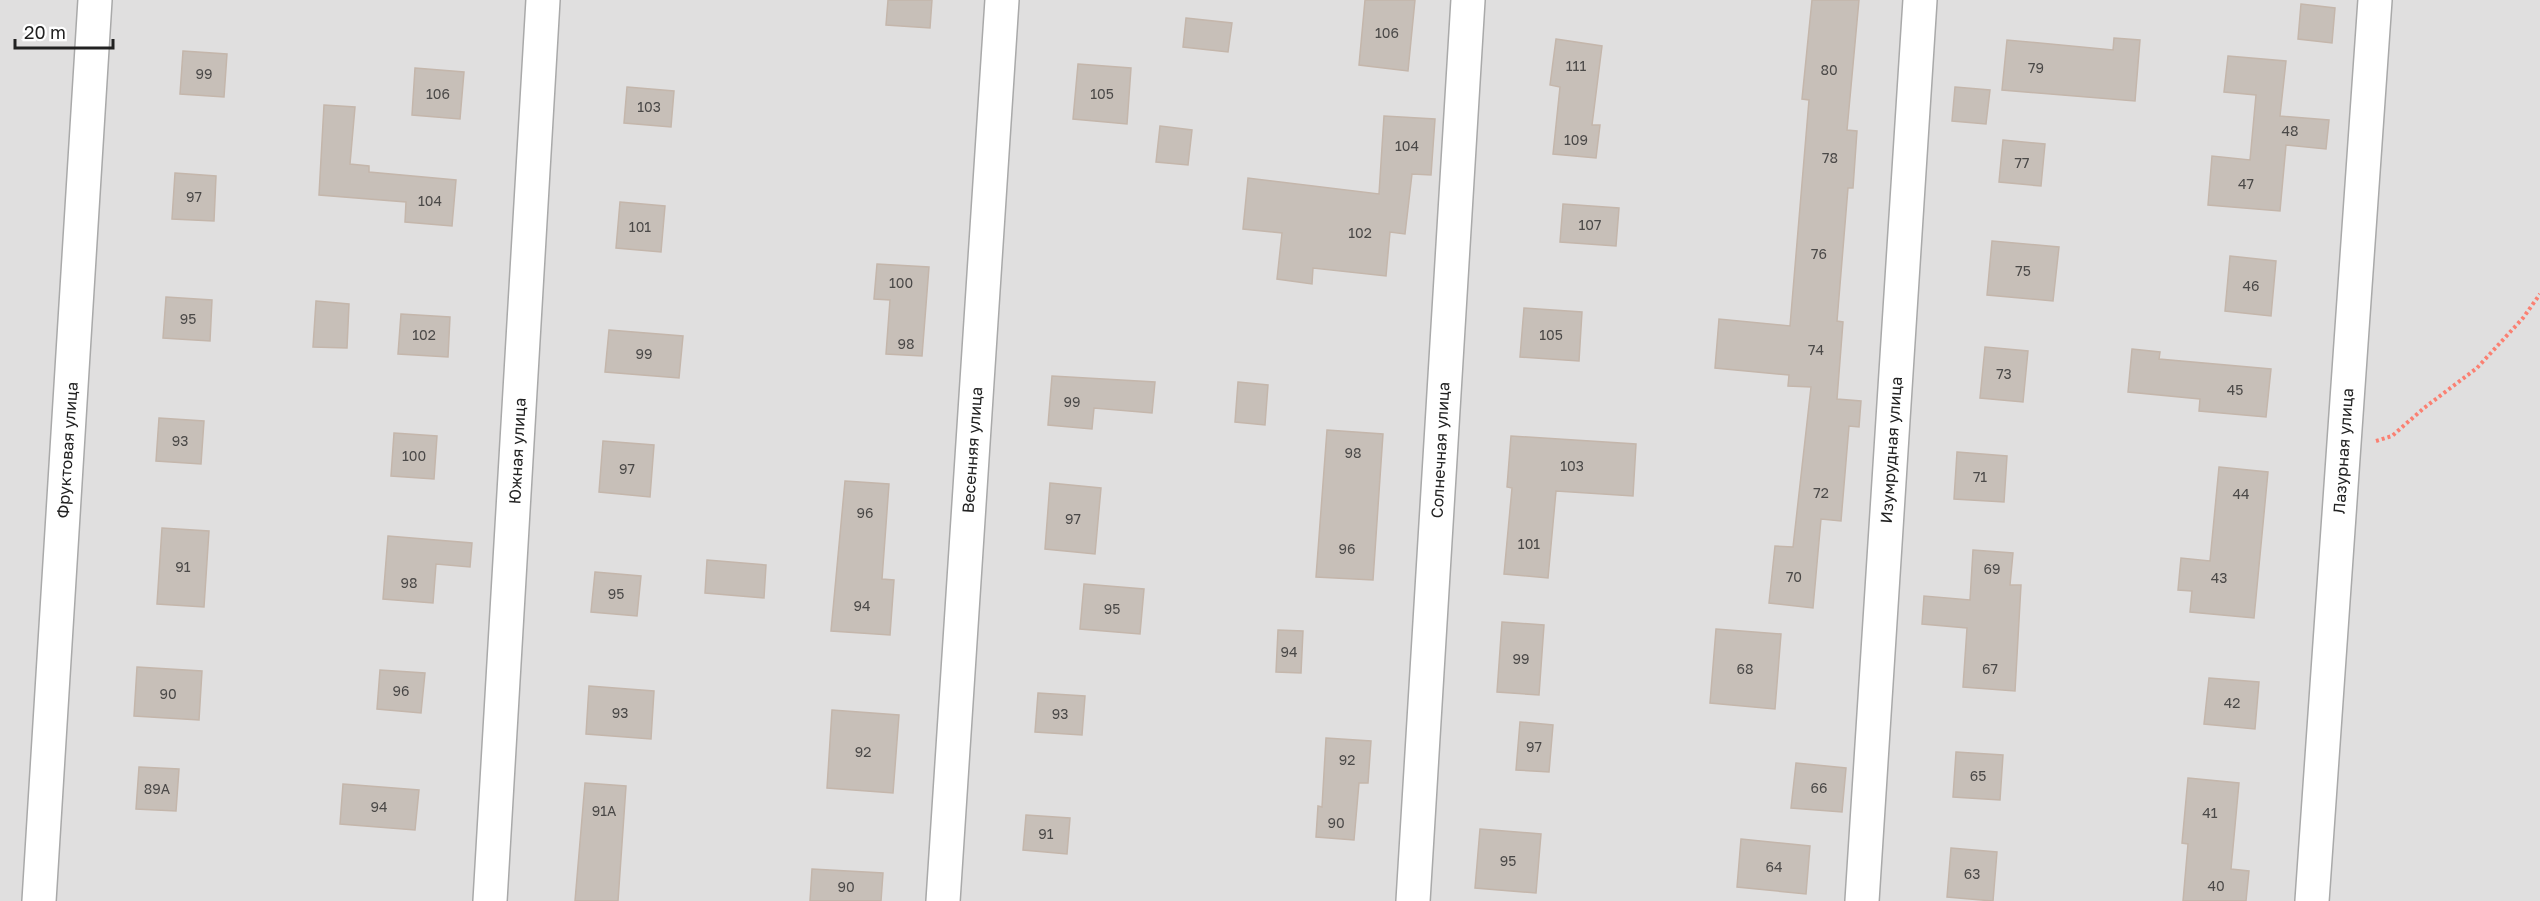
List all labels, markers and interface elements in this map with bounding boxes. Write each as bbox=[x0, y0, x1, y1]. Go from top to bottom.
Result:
scale bar bbox=[15, 12, 112, 50]
text: 20 m bbox=[24, 21, 66, 43]
house number: 106 bbox=[1375, 24, 1399, 41]
house number: 111 bbox=[1566, 57, 1586, 74]
house number: 79 bbox=[2028, 59, 2044, 76]
house number: 80 bbox=[1820, 61, 1838, 78]
house number: 99 bbox=[196, 65, 212, 82]
house number: 106 bbox=[426, 85, 450, 102]
house number: 105 bbox=[1090, 85, 1114, 102]
house number: 103 bbox=[637, 98, 661, 115]
house number: 48 bbox=[2281, 122, 2299, 139]
house number: 109 bbox=[1564, 131, 1588, 148]
house number: 104 bbox=[1395, 137, 1419, 154]
house number: 78 bbox=[1822, 149, 1838, 166]
house number: 77 bbox=[2015, 154, 2029, 171]
house number: 47 bbox=[2238, 175, 2254, 192]
house number: 97 bbox=[186, 188, 202, 205]
house number: 104 bbox=[418, 192, 442, 209]
house number: 107 bbox=[1579, 216, 1601, 233]
house number: 101 bbox=[629, 218, 651, 235]
house number: 102 bbox=[1348, 224, 1372, 241]
house number: 76 bbox=[1811, 245, 1827, 262]
house number: 75 bbox=[2015, 262, 2031, 279]
house number: 100 bbox=[889, 274, 913, 291]
house number: 46 bbox=[2242, 277, 2260, 294]
house number: 95 bbox=[180, 310, 196, 327]
house number: 102 bbox=[412, 326, 436, 343]
house number: 105 bbox=[1539, 326, 1563, 343]
house number: 98 bbox=[897, 335, 915, 352]
house number: 74 bbox=[1808, 341, 1824, 358]
house number: 99 bbox=[636, 345, 652, 362]
house number: 73 bbox=[1996, 365, 2012, 382]
street label: Изумрудная улица bbox=[1876, 376, 1906, 524]
street label: Фруктовая улица bbox=[52, 381, 82, 519]
street label: Солнечная улица bbox=[1426, 381, 1454, 519]
house number: 45 bbox=[2227, 381, 2243, 398]
street label: Весенняя улица bbox=[958, 386, 986, 514]
street label: Лазурная улица bbox=[2329, 387, 2357, 515]
house number: 99 bbox=[1064, 393, 1080, 410]
street label: Южная улица bbox=[504, 397, 530, 505]
house number: 93 bbox=[172, 432, 188, 449]
house number: 98 bbox=[1344, 444, 1362, 461]
house number: 100 bbox=[402, 447, 426, 464]
house number: 103 bbox=[1560, 457, 1584, 474]
house number: 97 bbox=[619, 460, 635, 477]
house number: 71 bbox=[1973, 468, 1987, 485]
house number: 72 bbox=[1813, 484, 1829, 501]
house number: 44 bbox=[2232, 485, 2250, 502]
house number: 96 bbox=[857, 504, 873, 521]
house number: 97 bbox=[1065, 510, 1081, 527]
house number: 101 bbox=[1518, 535, 1540, 552]
house number: 96 bbox=[1339, 540, 1355, 557]
house number: 91 bbox=[175, 558, 191, 575]
house number: 69 bbox=[1984, 560, 2000, 577]
house number: 70 bbox=[1786, 568, 1802, 585]
house number: 43 bbox=[2211, 569, 2227, 586]
house number: 98 bbox=[400, 574, 418, 591]
house number: 95 bbox=[608, 585, 624, 602]
house number: 94 bbox=[853, 597, 871, 614]
house number: 95 bbox=[1104, 600, 1120, 617]
house number: 94 bbox=[1280, 643, 1298, 660]
house number: 99 bbox=[1513, 650, 1529, 667]
house number: 68 bbox=[1736, 660, 1754, 677]
house number: 67 bbox=[1982, 660, 1998, 677]
house number: 96 bbox=[393, 682, 409, 699]
house number: 90 bbox=[159, 685, 177, 702]
house number: 42 bbox=[2224, 694, 2240, 711]
house number: 93 bbox=[612, 704, 628, 721]
house number: 93 bbox=[1052, 705, 1068, 722]
house number: 97 bbox=[1526, 738, 1542, 755]
house number: 92 bbox=[855, 743, 871, 760]
house number: 92 bbox=[1339, 751, 1355, 768]
house number: 65 bbox=[1970, 767, 1986, 784]
house number: 66 bbox=[1811, 779, 1827, 796]
house number: 89А bbox=[144, 780, 171, 797]
house number: 94 bbox=[370, 798, 388, 815]
house number: 91А bbox=[592, 802, 617, 819]
house number: 41 bbox=[2202, 804, 2218, 821]
house number: 90 bbox=[1327, 814, 1345, 831]
house number: 91 bbox=[1038, 825, 1054, 842]
house number: 95 bbox=[1500, 852, 1516, 869]
house number: 64 bbox=[1765, 858, 1783, 875]
house number: 63 bbox=[1964, 865, 1980, 882]
house number: 40 bbox=[2207, 877, 2225, 894]
house number: 90 bbox=[837, 878, 855, 895]

